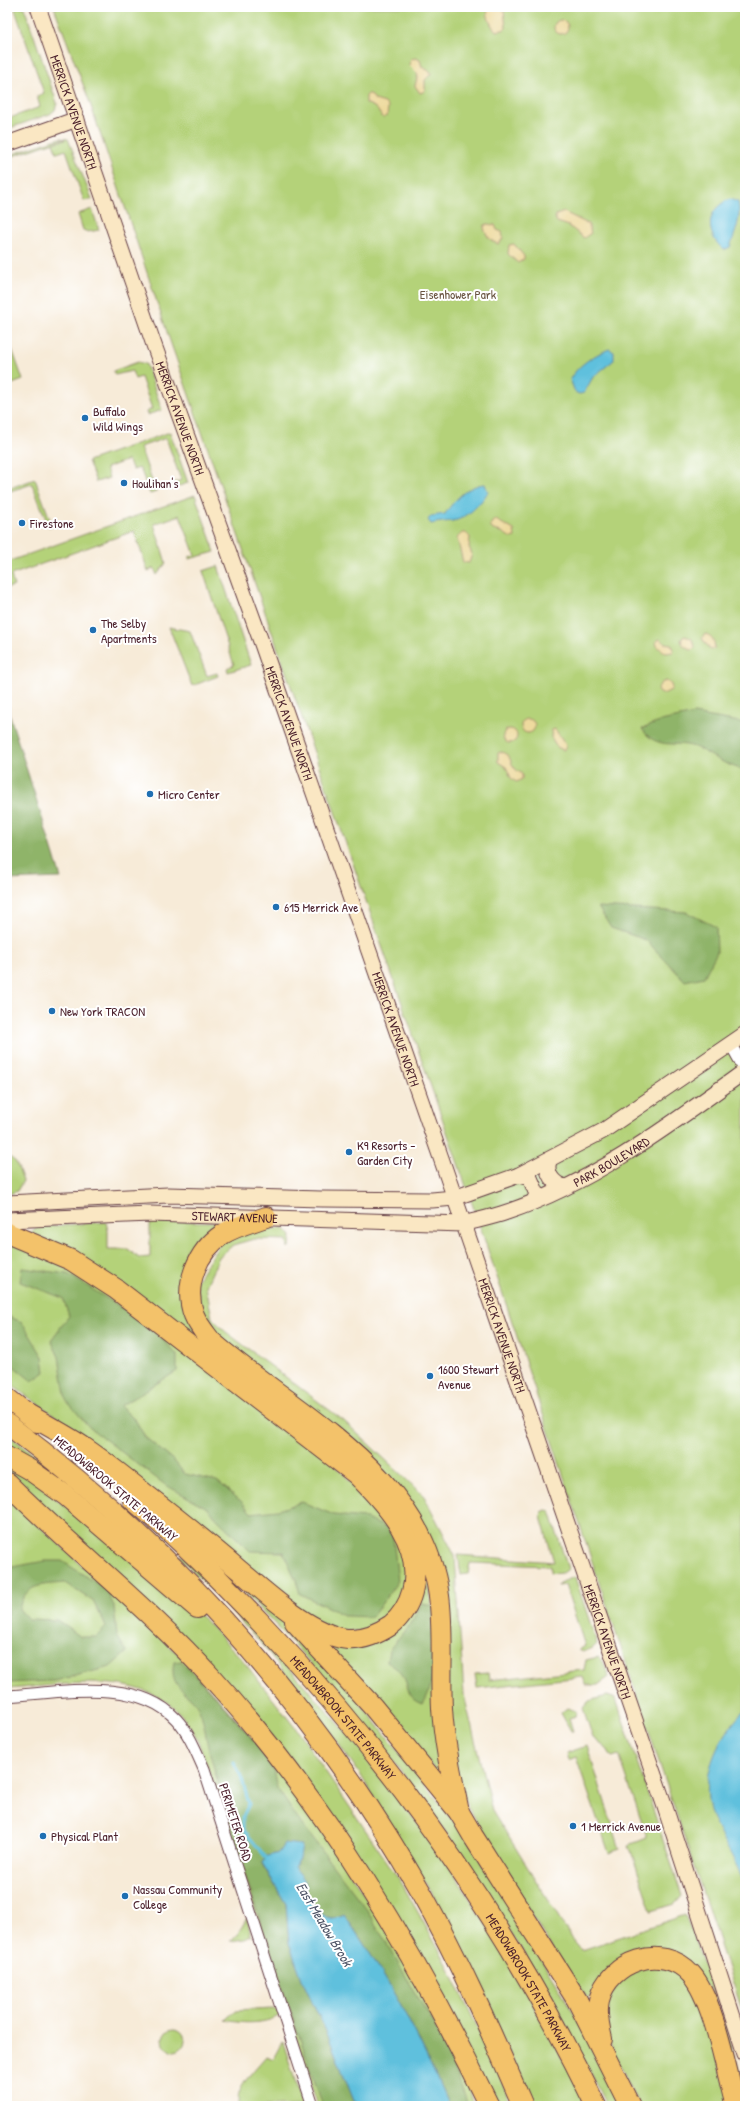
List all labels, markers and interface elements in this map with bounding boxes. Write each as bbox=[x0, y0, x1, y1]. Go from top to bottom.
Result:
street label: MERRICK AVENUE NORTH bbox=[46, 52, 102, 172]
park label: Eisenhower Park bbox=[420, 285, 497, 303]
street label: MERRICK AVENUE NORTH bbox=[152, 359, 209, 477]
place label: Buffalo Wild Wings bbox=[93, 402, 143, 435]
marker: Buffalo Wild Wings bbox=[80, 413, 90, 423]
place label: Houlihan's bbox=[132, 474, 178, 492]
marker: Houlihan's bbox=[119, 478, 129, 488]
place label: Firestone bbox=[29, 514, 74, 532]
marker: Firestone bbox=[17, 518, 27, 528]
place label: The Selby Apartments bbox=[101, 614, 157, 647]
marker: The Selby Apartments bbox=[88, 625, 98, 635]
street label: MERRICK AVENUE NORTH bbox=[261, 664, 318, 783]
place label: Micro Center bbox=[158, 785, 220, 803]
marker: Micro Center bbox=[145, 789, 155, 799]
place label: 615 Merrick Ave bbox=[284, 898, 358, 916]
marker: 615 Merrick Ave bbox=[271, 902, 281, 912]
street label: MERRICK AVENUE NORTH bbox=[368, 970, 424, 1089]
place label: New York TRACON bbox=[60, 1002, 145, 1020]
marker: New York TRACON bbox=[47, 1006, 57, 1016]
street label: PARK BOULEVARD bbox=[570, 1131, 654, 1191]
place label: K9 Resorts - Garden City bbox=[357, 1136, 416, 1169]
marker: K9 Resorts - Garden City bbox=[344, 1147, 354, 1157]
street label: STEWART AVENUE bbox=[191, 1206, 279, 1227]
street label: MERRICK AVENUE NORTH bbox=[474, 1276, 530, 1395]
place label: 1600 Stewart Avenue bbox=[438, 1360, 499, 1393]
marker: 1600 Stewart Avenue bbox=[425, 1371, 435, 1381]
street label: MEADOWBROOK STATE PARKWAY bbox=[50, 1431, 182, 1545]
street label: MERRICK AVENUE NORTH bbox=[580, 1582, 636, 1701]
street label: MEADOWBROOK STATE PARKWAY bbox=[286, 1651, 401, 1783]
street label: PERIMETER ROAD bbox=[215, 1781, 257, 1864]
place label: 1 Merrick Avenue bbox=[581, 1817, 661, 1835]
marker: 1 Merrick Avenue bbox=[568, 1821, 578, 1831]
place label: Physical Plant bbox=[51, 1827, 118, 1845]
marker: Physical Plant bbox=[38, 1831, 48, 1841]
water label: East Meadow Brook bbox=[292, 1878, 358, 1971]
place label: Nassau Community College bbox=[133, 1880, 223, 1913]
marker: Nassau Community College bbox=[120, 1891, 130, 1901]
street label: MEADOWBROOK STATE PARKWAY bbox=[482, 1910, 576, 2055]

